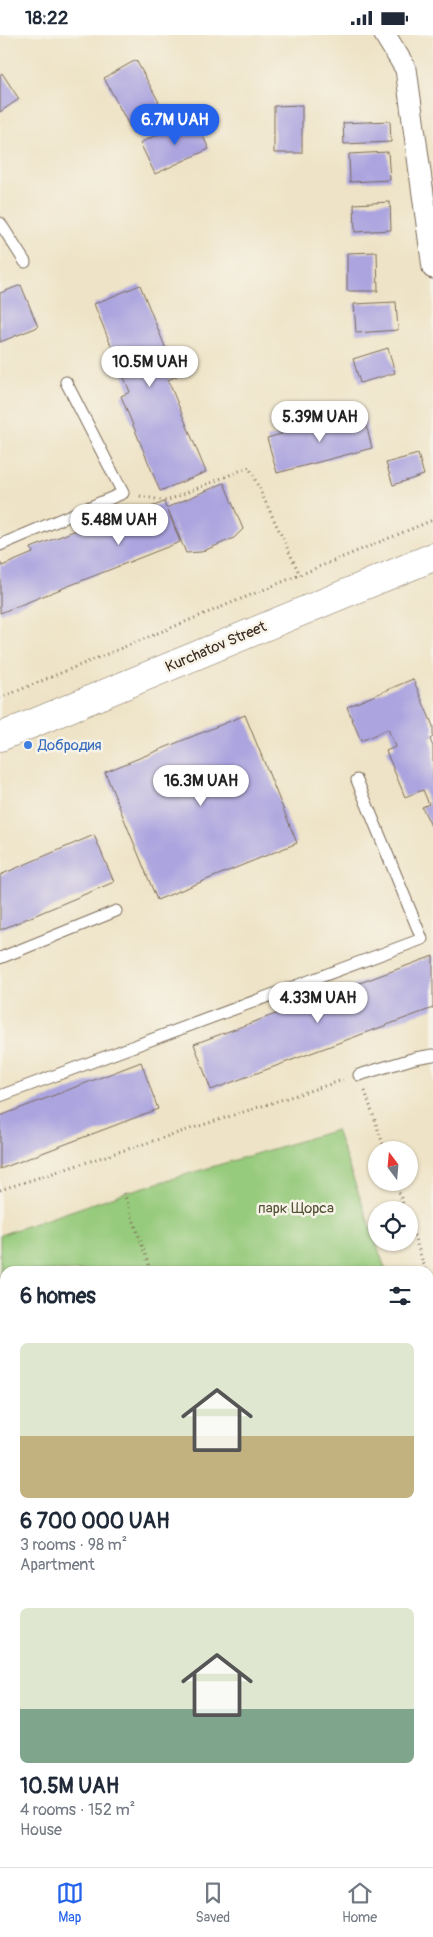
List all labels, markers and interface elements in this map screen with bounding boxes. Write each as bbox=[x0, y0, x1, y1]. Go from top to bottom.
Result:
text: 18:22 bbox=[25, 6, 68, 30]
pin: 6.7M UAH bbox=[123, 103, 227, 146]
text: 6.7M UAH bbox=[141, 110, 209, 130]
pin: 10.5M UAH bbox=[93, 345, 207, 388]
text: 10.5M UAH bbox=[112, 352, 188, 372]
pin: 5.39M UAH bbox=[263, 401, 377, 443]
text: 5.39M UAH bbox=[282, 407, 358, 427]
pin: 5.48M UAH bbox=[62, 503, 176, 546]
text: 5.48M UAH bbox=[81, 510, 157, 530]
street label: Kurchatov Street bbox=[163, 617, 270, 677]
place label: Добродия bbox=[37, 736, 102, 755]
marker: Добродия bbox=[22, 739, 34, 751]
pin: 16.3M UAH bbox=[144, 765, 258, 807]
text: 16.3M UAH bbox=[164, 771, 238, 791]
pin: 4.33M UAH bbox=[261, 981, 375, 1024]
text: 4.33M UAH bbox=[280, 988, 356, 1008]
north arrow bbox=[368, 1141, 418, 1191]
map controls bbox=[368, 1141, 418, 1251]
park label: парк Щорса bbox=[258, 1199, 334, 1218]
button: locate bbox=[368, 1201, 418, 1251]
icon: filters bbox=[386, 1282, 414, 1310]
text: 6 homes bbox=[20, 1283, 96, 1310]
icon: home bbox=[172, 1375, 262, 1465]
text: 6 700 000 UAH bbox=[20, 1508, 170, 1535]
text: 3 rooms · 98 m² bbox=[20, 1535, 127, 1555]
text: Apartment bbox=[20, 1555, 95, 1575]
icon: home bbox=[172, 1640, 262, 1730]
text: 10.5M UAH bbox=[20, 1773, 119, 1800]
text: 4 rooms · 152 m² bbox=[20, 1800, 135, 1820]
text: House bbox=[20, 1820, 62, 1840]
tab: Map bbox=[56, 1879, 84, 1926]
tab: Saved bbox=[195, 1879, 230, 1926]
tab: Home bbox=[342, 1879, 377, 1926]

